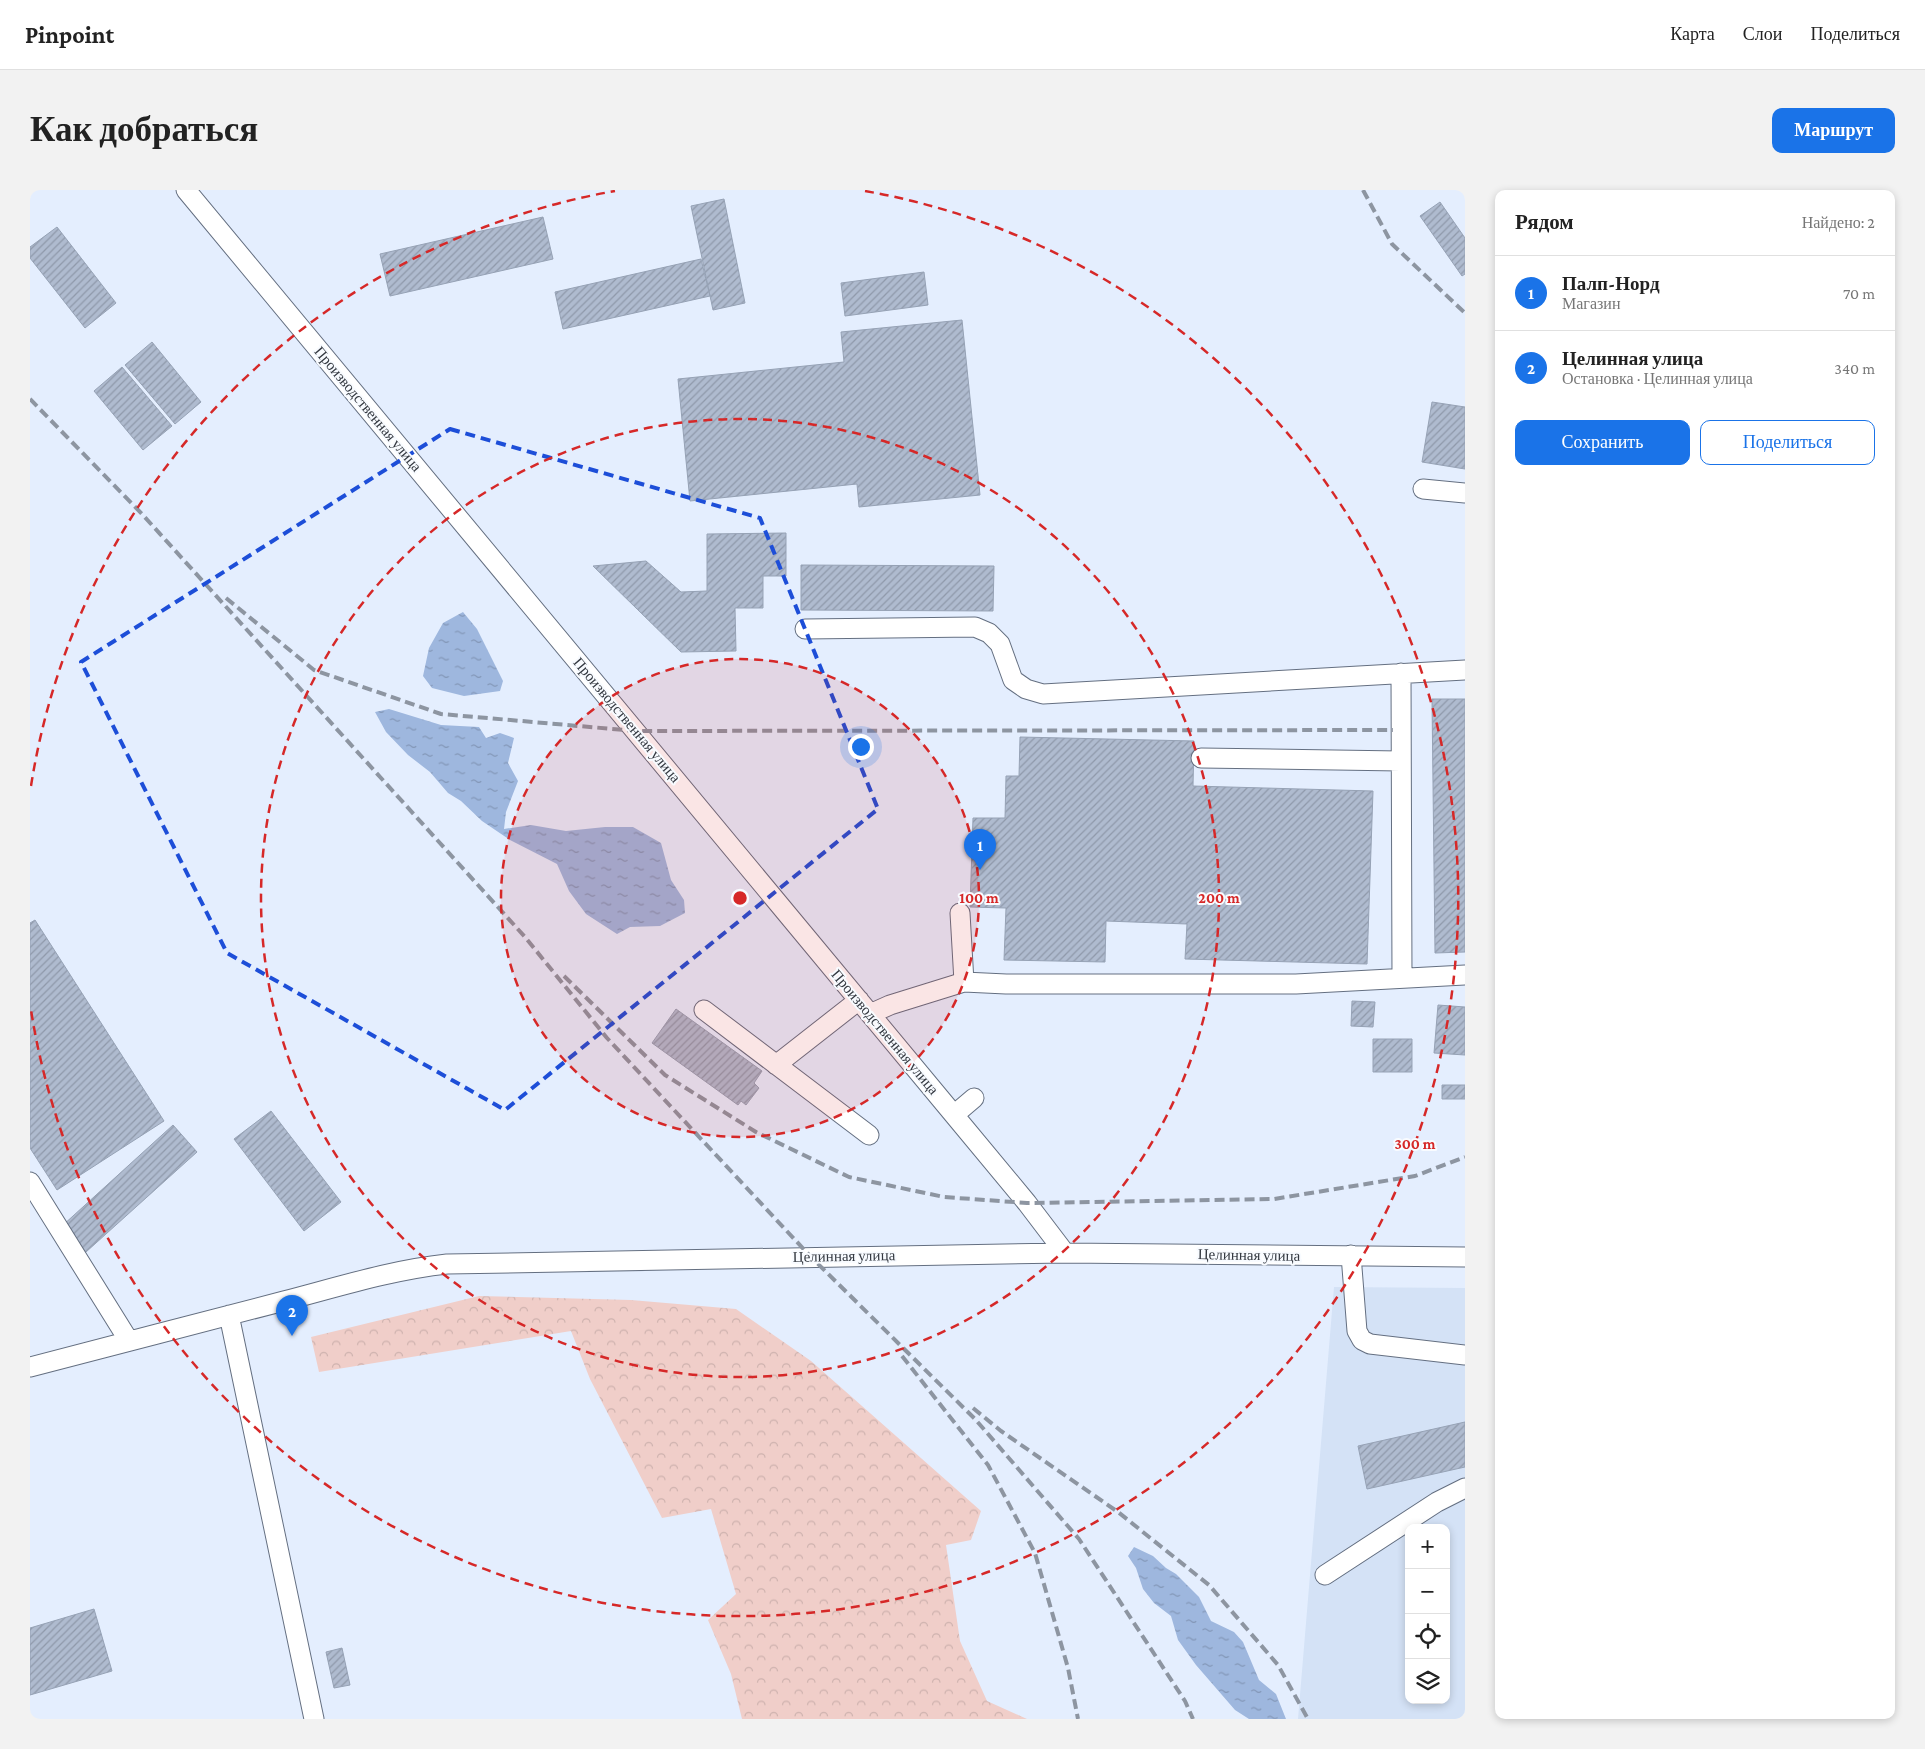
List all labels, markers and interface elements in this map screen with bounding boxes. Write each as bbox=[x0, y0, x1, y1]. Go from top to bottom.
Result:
text: Pinpoint bbox=[25, 21, 114, 48]
text: Карта bbox=[1670, 24, 1715, 44]
text: Слои bbox=[1743, 24, 1782, 44]
text: Поделиться bbox=[1810, 24, 1900, 44]
button: Маршрут bbox=[1772, 108, 1895, 153]
text: Как добраться bbox=[30, 110, 258, 149]
text: Рядом bbox=[1515, 210, 1574, 234]
text: Найдено: 2 bbox=[1802, 214, 1875, 231]
text: Палп-Норд bbox=[1562, 273, 1660, 294]
text: 1 bbox=[1528, 285, 1534, 302]
text: 70 m bbox=[1843, 285, 1875, 302]
text: Магазин bbox=[1562, 295, 1620, 312]
street label: Производственная улица bbox=[311, 343, 425, 475]
text: Целинная улица bbox=[1562, 348, 1703, 369]
text: 2 bbox=[1527, 360, 1535, 377]
text: 340 m bbox=[1834, 360, 1875, 377]
text: Остановка · Целинная улица bbox=[1562, 370, 1753, 387]
button: Сохранить bbox=[1515, 420, 1690, 465]
button: Поделиться bbox=[1700, 420, 1875, 465]
street label: Производственная улица bbox=[570, 654, 684, 786]
your location bbox=[848, 734, 874, 760]
pin: 1 bbox=[964, 829, 996, 870]
centre of rings bbox=[731, 889, 749, 907]
text: 100 m bbox=[959, 890, 999, 906]
text: 200 m bbox=[1198, 890, 1240, 906]
street label: Производственная улица bbox=[828, 966, 942, 1098]
text: 300 m bbox=[1394, 1136, 1436, 1152]
street label: Целинная улица bbox=[1198, 1246, 1301, 1264]
street label: Целинная улица bbox=[793, 1247, 896, 1265]
pin: 2 bbox=[276, 1295, 308, 1336]
map controls bbox=[1405, 1524, 1450, 1704]
button: + bbox=[1405, 1524, 1450, 1569]
button: − bbox=[1405, 1569, 1450, 1614]
button: locate bbox=[1405, 1614, 1450, 1659]
button: layers bbox=[1405, 1659, 1450, 1704]

